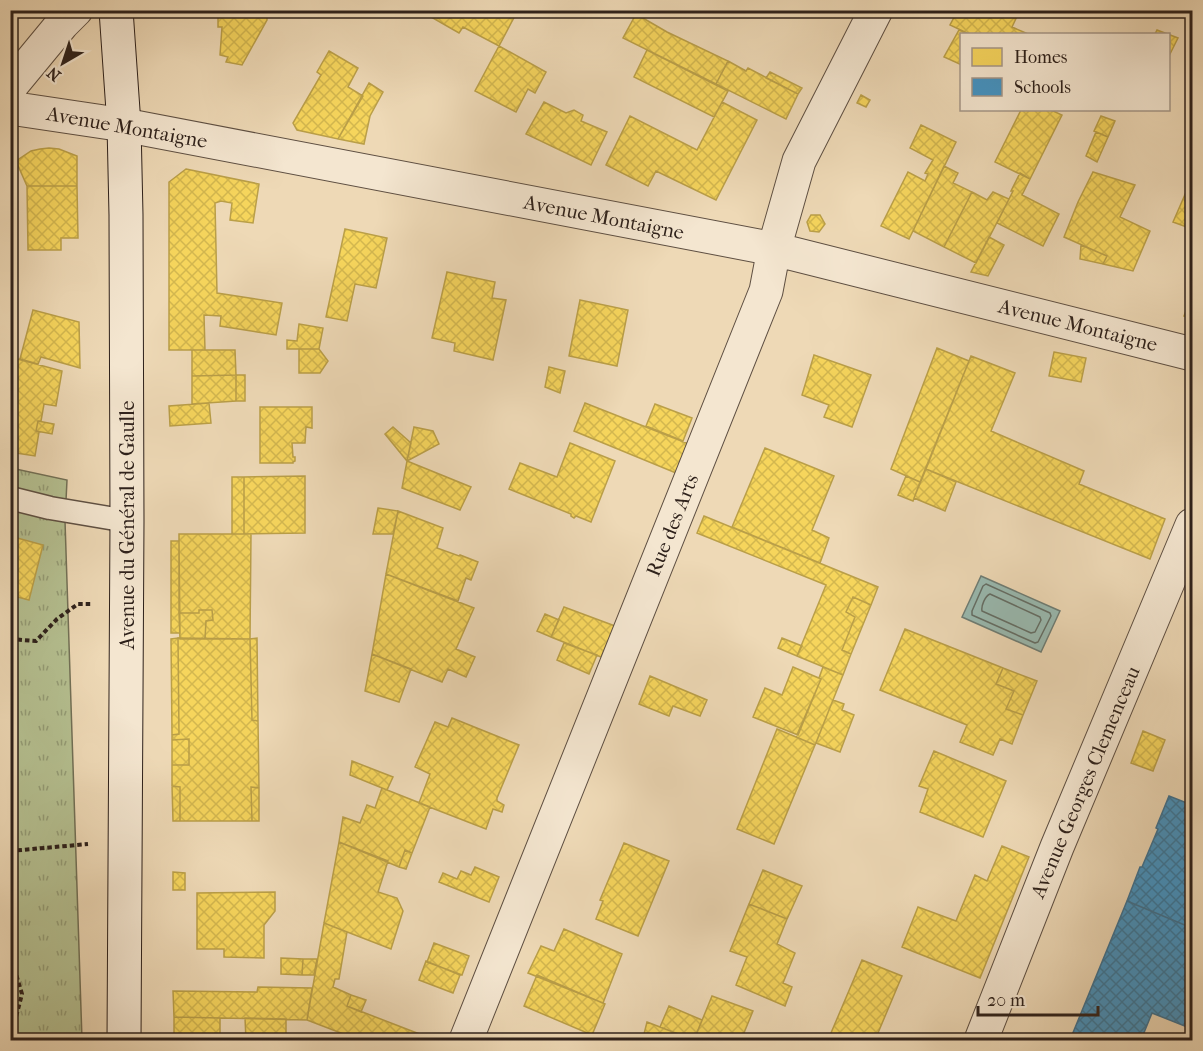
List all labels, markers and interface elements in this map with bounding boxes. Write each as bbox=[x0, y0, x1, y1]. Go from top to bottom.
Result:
north arrow bbox=[33, 33, 93, 93]
legend bbox=[960, 33, 1170, 111]
text: Homes bbox=[1014, 47, 1068, 68]
text: N bbox=[43, 63, 65, 85]
text: Schools bbox=[1014, 77, 1071, 98]
street label: Avenue Montaigne bbox=[44, 102, 209, 153]
street label: Avenue Montaigne bbox=[521, 190, 686, 244]
street label: Avenue Montaigne bbox=[995, 294, 1160, 356]
street label: Avenue du Général de Gaulle bbox=[116, 400, 139, 650]
street label: Rue des Arts bbox=[642, 471, 703, 580]
street label: Avenue Georges Clemenceau bbox=[1026, 662, 1145, 902]
scale bar bbox=[978, 979, 1098, 1017]
text: 20 m bbox=[987, 990, 1025, 1011]

